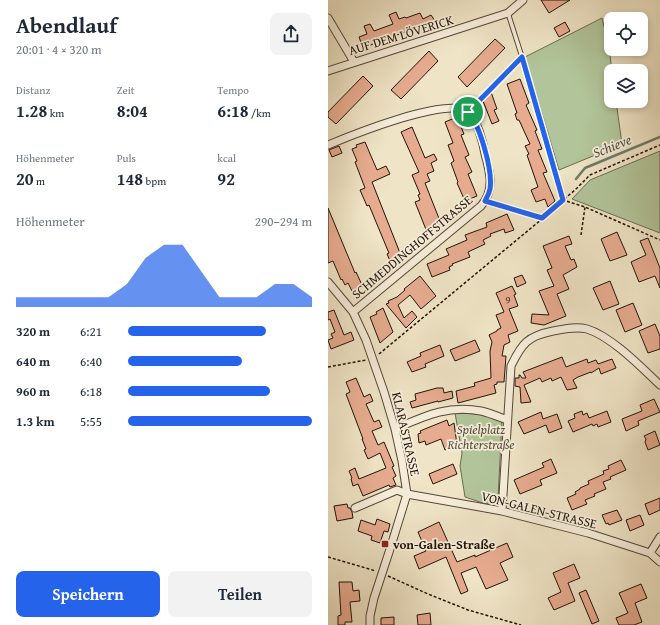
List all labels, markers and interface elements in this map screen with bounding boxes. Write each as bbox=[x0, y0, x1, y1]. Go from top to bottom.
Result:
text: Abendlauf bbox=[16, 9, 117, 41]
street label: AUF DEM LÖVERICK bbox=[346, 10, 456, 60]
map controls bbox=[604, 12, 648, 108]
button: locate bbox=[604, 12, 648, 56]
button: share bbox=[270, 13, 312, 55]
text: 20:01 · 4 × 320 m bbox=[16, 40, 102, 59]
button: layers bbox=[604, 64, 648, 108]
text: Distanz bbox=[16, 82, 50, 98]
text: Zeit bbox=[117, 82, 135, 98]
text: Tempo bbox=[217, 82, 249, 98]
pin bbox=[451, 95, 485, 129]
text: 1.28 bbox=[16, 98, 47, 123]
text: 8:04 bbox=[117, 98, 148, 123]
text: 6:18 bbox=[217, 98, 249, 123]
icon: arrive bbox=[457, 101, 479, 123]
text: km bbox=[47, 105, 64, 121]
text: /km bbox=[249, 105, 271, 121]
water label: Schieve bbox=[590, 129, 635, 163]
text: Höhenmeter bbox=[16, 150, 74, 166]
text: Puls bbox=[117, 150, 136, 166]
text: kcal bbox=[217, 150, 236, 166]
text: 20 bbox=[16, 166, 34, 191]
text: 148 bbox=[117, 166, 143, 191]
text: 92 bbox=[217, 166, 235, 191]
text: m bbox=[34, 173, 45, 189]
text: bpm bbox=[143, 173, 166, 189]
street label: SCHMEDDINGHOFFSTRASSE bbox=[347, 190, 477, 303]
text: Höhenmeter bbox=[16, 212, 85, 231]
text: 290–294 m bbox=[255, 212, 312, 231]
house number: 9 bbox=[505, 292, 511, 308]
text: 320 m bbox=[16, 322, 50, 341]
text: 6:21 bbox=[80, 322, 102, 341]
text: 640 m bbox=[16, 352, 50, 371]
text: 6:40 bbox=[80, 352, 102, 371]
text: 960 m bbox=[16, 382, 50, 401]
text: 6:18 bbox=[80, 382, 102, 401]
street label: KLARASTRASSE bbox=[387, 390, 425, 478]
text: 1.3 km bbox=[16, 412, 55, 431]
text: 5:55 bbox=[80, 412, 102, 431]
park label: Spielplatz Richterstraße bbox=[446, 420, 515, 454]
street label: VON-GALEN-STRASSE bbox=[479, 486, 599, 534]
place label: von-Galen-Straße bbox=[393, 535, 495, 554]
marker: von-Galen-Straße bbox=[380, 539, 390, 549]
button: Speichern bbox=[16, 571, 160, 617]
button: Teilen bbox=[168, 571, 312, 617]

